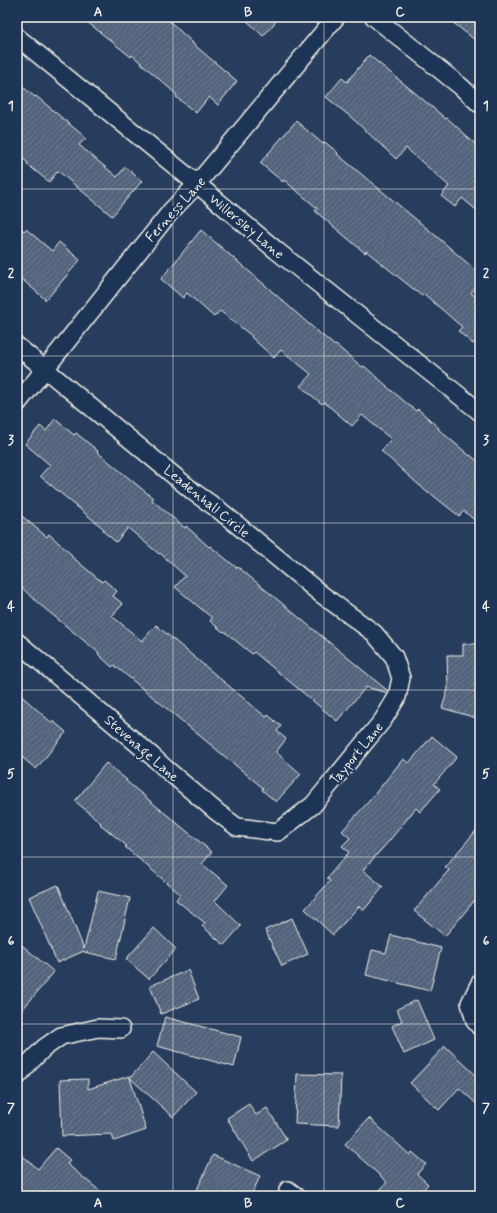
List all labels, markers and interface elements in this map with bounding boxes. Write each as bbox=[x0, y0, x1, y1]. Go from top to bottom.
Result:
text: A bbox=[94, 4, 102, 21]
text: B bbox=[244, 4, 253, 21]
text: C bbox=[395, 4, 405, 21]
text: 1 bbox=[8, 98, 14, 115]
text: 1 bbox=[483, 98, 489, 115]
street label: Ferness Lane bbox=[142, 173, 210, 246]
street label: Willersley Lane bbox=[205, 190, 288, 263]
text: 2 bbox=[8, 265, 15, 282]
text: 2 bbox=[483, 265, 490, 282]
text: 3 bbox=[8, 432, 14, 449]
text: 3 bbox=[483, 432, 489, 449]
street label: Leadenhall Circle bbox=[160, 462, 253, 542]
text: 4 bbox=[7, 599, 15, 616]
text: 4 bbox=[482, 599, 490, 616]
street label: Stevenage Lane bbox=[99, 711, 183, 788]
street label: Tayport Lane bbox=[326, 719, 388, 789]
text: 5 bbox=[7, 766, 15, 783]
text: 5 bbox=[482, 766, 490, 783]
text: 6 bbox=[8, 933, 15, 950]
text: 6 bbox=[483, 933, 490, 950]
text: 7 bbox=[7, 1100, 15, 1117]
text: 7 bbox=[482, 1100, 490, 1117]
text: A bbox=[94, 1195, 102, 1212]
text: B bbox=[244, 1195, 253, 1212]
text: C bbox=[395, 1195, 405, 1212]

